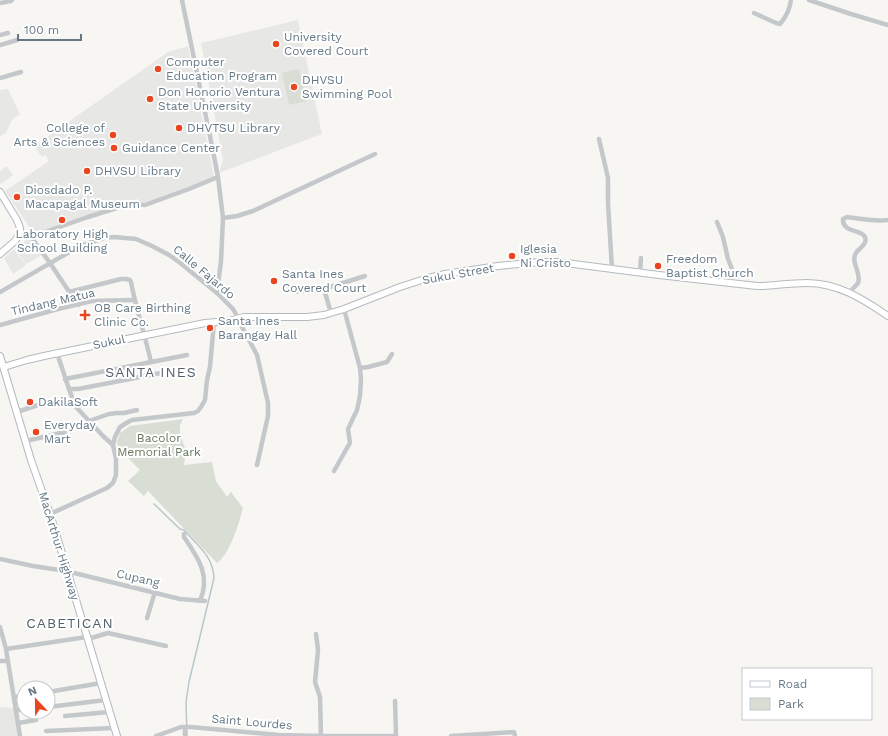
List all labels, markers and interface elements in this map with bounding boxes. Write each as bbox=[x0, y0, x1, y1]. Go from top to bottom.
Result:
scale bar bbox=[18, 16, 81, 42]
text: 100 m bbox=[24, 23, 59, 37]
place label: University Covered Court bbox=[284, 30, 368, 58]
marker: University Covered Court bbox=[271, 39, 281, 49]
place label: Computer Education Program bbox=[166, 55, 277, 83]
marker: Computer Education Program bbox=[153, 64, 163, 74]
place label: DHVSU Swimming Pool bbox=[302, 73, 392, 101]
marker: DHVSU Swimming Pool bbox=[289, 82, 299, 92]
place label: Don Honorio Ventura State University bbox=[158, 85, 281, 113]
marker: Don Honorio Ventura State University bbox=[145, 94, 155, 104]
place label: College of Arts & Sciences bbox=[14, 121, 105, 149]
place label: DHVTSU Library bbox=[187, 121, 281, 135]
marker: DHVTSU Library bbox=[174, 123, 184, 133]
marker: College of Arts & Sciences bbox=[108, 130, 118, 140]
place label: Guidance Center bbox=[122, 141, 220, 155]
marker: Guidance Center bbox=[109, 143, 119, 153]
place label: DHVSU Library bbox=[95, 164, 182, 178]
marker: DHVSU Library bbox=[82, 166, 92, 176]
place label: Diosdado P. Macapagal Museum bbox=[25, 183, 140, 211]
marker: Diosdado P. Macapagal Museum bbox=[12, 192, 22, 202]
marker: Laboratory High School Building bbox=[57, 215, 67, 225]
place label: Laboratory High School Building bbox=[16, 227, 108, 255]
street label: Calle Fajardo bbox=[170, 242, 238, 302]
place label: Iglesia Ni Cristo bbox=[520, 242, 571, 270]
marker: Iglesia Ni Cristo bbox=[507, 251, 517, 261]
place label: Freedom Baptist Church bbox=[666, 252, 754, 280]
street label: Sukul Street bbox=[421, 261, 495, 287]
marker: Freedom Baptist Church bbox=[653, 261, 663, 271]
place label: Santa Ines Covered Court bbox=[282, 267, 366, 295]
marker: Santa Ines Covered Court bbox=[269, 276, 279, 286]
street label: Tindang Matua bbox=[10, 285, 97, 318]
place label: OB Care Birthing Clinic Co. bbox=[94, 301, 191, 329]
marker: OB Care Birthing Clinic Co. bbox=[79, 309, 91, 321]
place label: Santa Ines Barangay Hall bbox=[218, 314, 298, 342]
marker: Santa Ines Barangay Hall bbox=[205, 323, 215, 333]
street label: Sukul bbox=[91, 332, 127, 352]
district label: SANTA INES bbox=[105, 364, 197, 380]
place label: DakilaSoft bbox=[38, 395, 98, 409]
marker: DakilaSoft bbox=[25, 397, 35, 407]
place label: Everyday Mart bbox=[44, 418, 96, 446]
marker: Everyday Mart bbox=[31, 427, 41, 437]
park label: Bacolor Memorial Park bbox=[117, 431, 201, 459]
street label: MacArthur Highway bbox=[36, 490, 82, 603]
street label: Cupang bbox=[115, 566, 161, 590]
district label: CABETICAN bbox=[26, 615, 114, 631]
legend bbox=[742, 668, 872, 720]
text: Road bbox=[778, 677, 807, 691]
north arrow bbox=[16, 680, 56, 720]
text: N bbox=[26, 684, 39, 699]
text: Park bbox=[778, 697, 804, 711]
street label: Saint Lourdes bbox=[211, 711, 293, 733]

